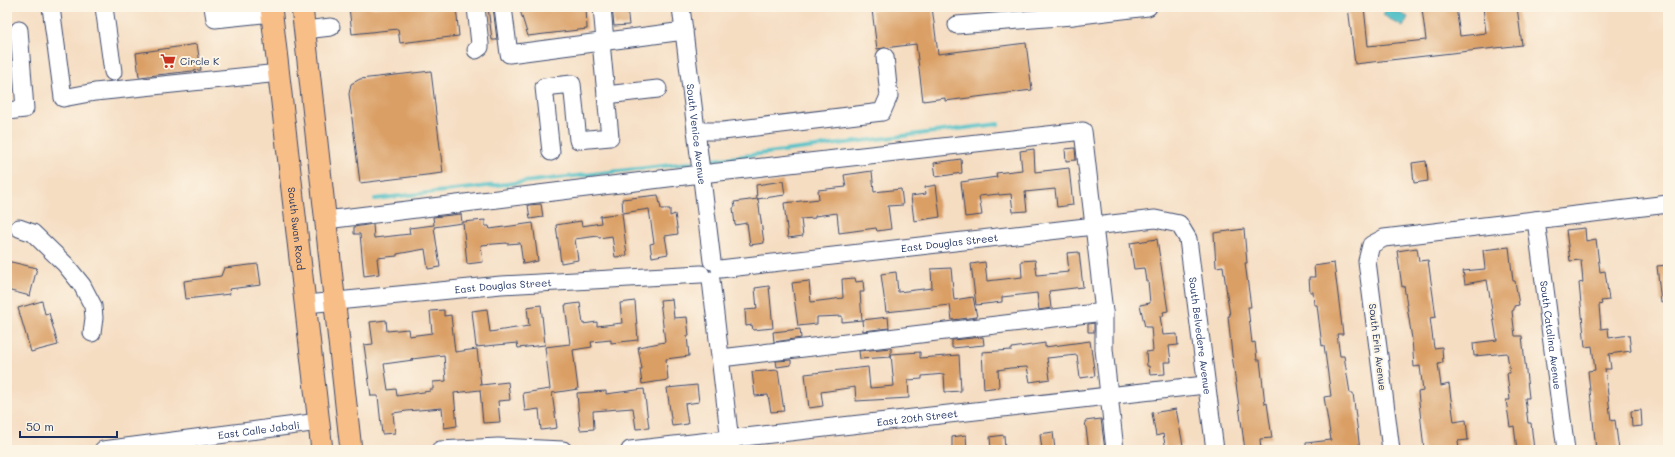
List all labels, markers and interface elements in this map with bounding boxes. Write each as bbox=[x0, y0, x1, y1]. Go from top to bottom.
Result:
supermarket icon: Circle K bbox=[159, 52, 177, 70]
place label: Circle K bbox=[180, 54, 219, 68]
street label: South Venice Avenue bbox=[683, 83, 710, 185]
street label: South Swan Road bbox=[285, 186, 308, 271]
street label: East Douglas Street bbox=[900, 230, 999, 255]
street label: East Douglas Street bbox=[454, 275, 552, 296]
street label: South Belvedere Avenue bbox=[1186, 276, 1215, 395]
street label: South Catalina Avenue bbox=[1537, 280, 1565, 390]
street label: South Erin Avenue bbox=[1366, 303, 1390, 391]
street label: East 20th Street bbox=[876, 406, 958, 429]
scale bar bbox=[20, 413, 117, 439]
text: 50 m bbox=[26, 418, 54, 434]
street label: East Calle Jabali bbox=[217, 418, 300, 442]

